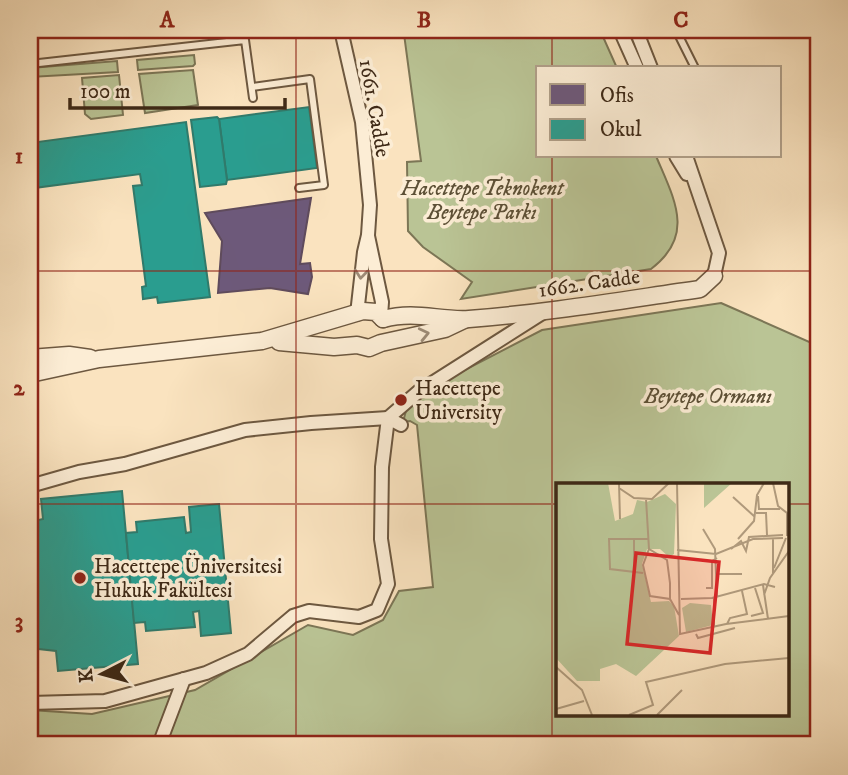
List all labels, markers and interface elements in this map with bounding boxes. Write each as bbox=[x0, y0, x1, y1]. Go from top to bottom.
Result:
text: A bbox=[159, 6, 176, 35]
text: B bbox=[417, 6, 431, 35]
text: C bbox=[673, 6, 689, 35]
street label: 1661. Cadde bbox=[353, 57, 395, 160]
scale bar bbox=[70, 66, 285, 110]
legend bbox=[536, 66, 782, 158]
text: 100 m bbox=[80, 79, 131, 105]
text: Ofis bbox=[600, 83, 634, 109]
text: Okul bbox=[600, 117, 642, 143]
text: 1 bbox=[15, 142, 23, 171]
park label: Hacettepe Teknokent Beytepe Parkı bbox=[400, 176, 565, 226]
street label: 1662. Cadde bbox=[537, 264, 642, 304]
one-way arrow bbox=[354, 269, 369, 280]
one-way arrow bbox=[418, 328, 430, 342]
text: 2 bbox=[13, 374, 25, 403]
place label: Hacettepe University bbox=[415, 376, 503, 426]
park label: Beytepe Ormanı bbox=[643, 384, 772, 410]
marker: Hacettepe University bbox=[393, 392, 409, 408]
inset map bbox=[556, 483, 788, 716]
place label: Hacettepe Üniversitesi Hukuk Fakültesi bbox=[94, 553, 282, 604]
marker: Hacettepe Üniversitesi Hukuk Fakültesi bbox=[72, 570, 88, 586]
text: 3 bbox=[15, 607, 23, 636]
north arrow bbox=[66, 638, 136, 708]
text: K bbox=[74, 667, 99, 683]

